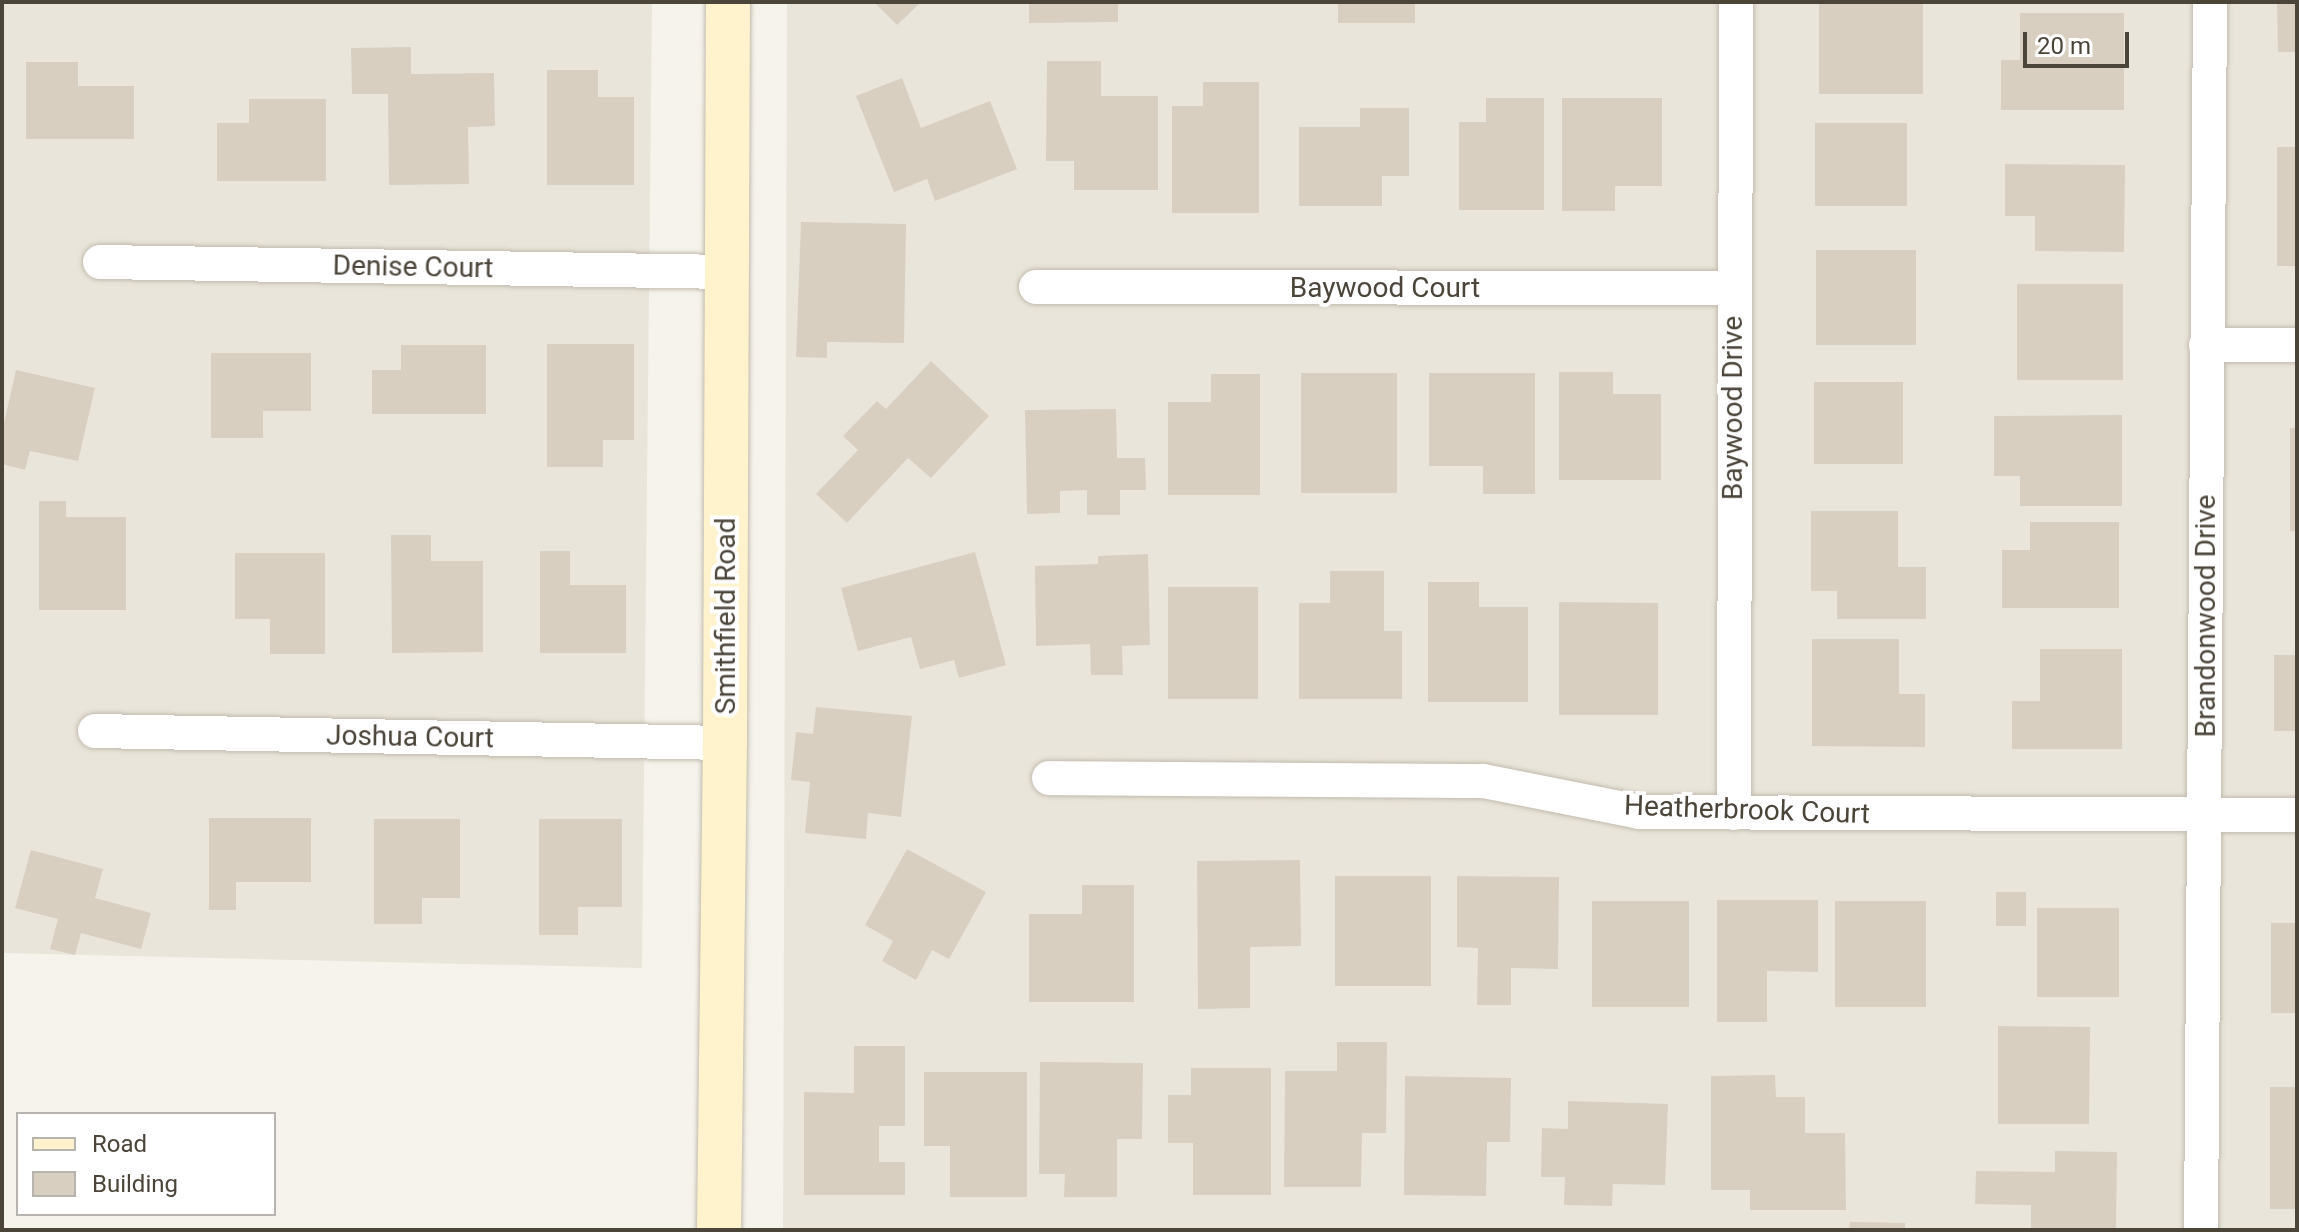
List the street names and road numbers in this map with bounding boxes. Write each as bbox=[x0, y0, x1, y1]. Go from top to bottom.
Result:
street label: Denise Court bbox=[332, 249, 494, 285]
street label: Baywood Court bbox=[1290, 271, 1480, 305]
street label: Baywood Drive bbox=[1716, 316, 1750, 500]
street label: Brandonwood Drive bbox=[2189, 495, 2223, 737]
street label: Smithfield Road bbox=[709, 518, 743, 714]
street label: Joshua Court bbox=[326, 719, 494, 755]
street label: Heatherbrook Court bbox=[1624, 789, 1870, 831]

